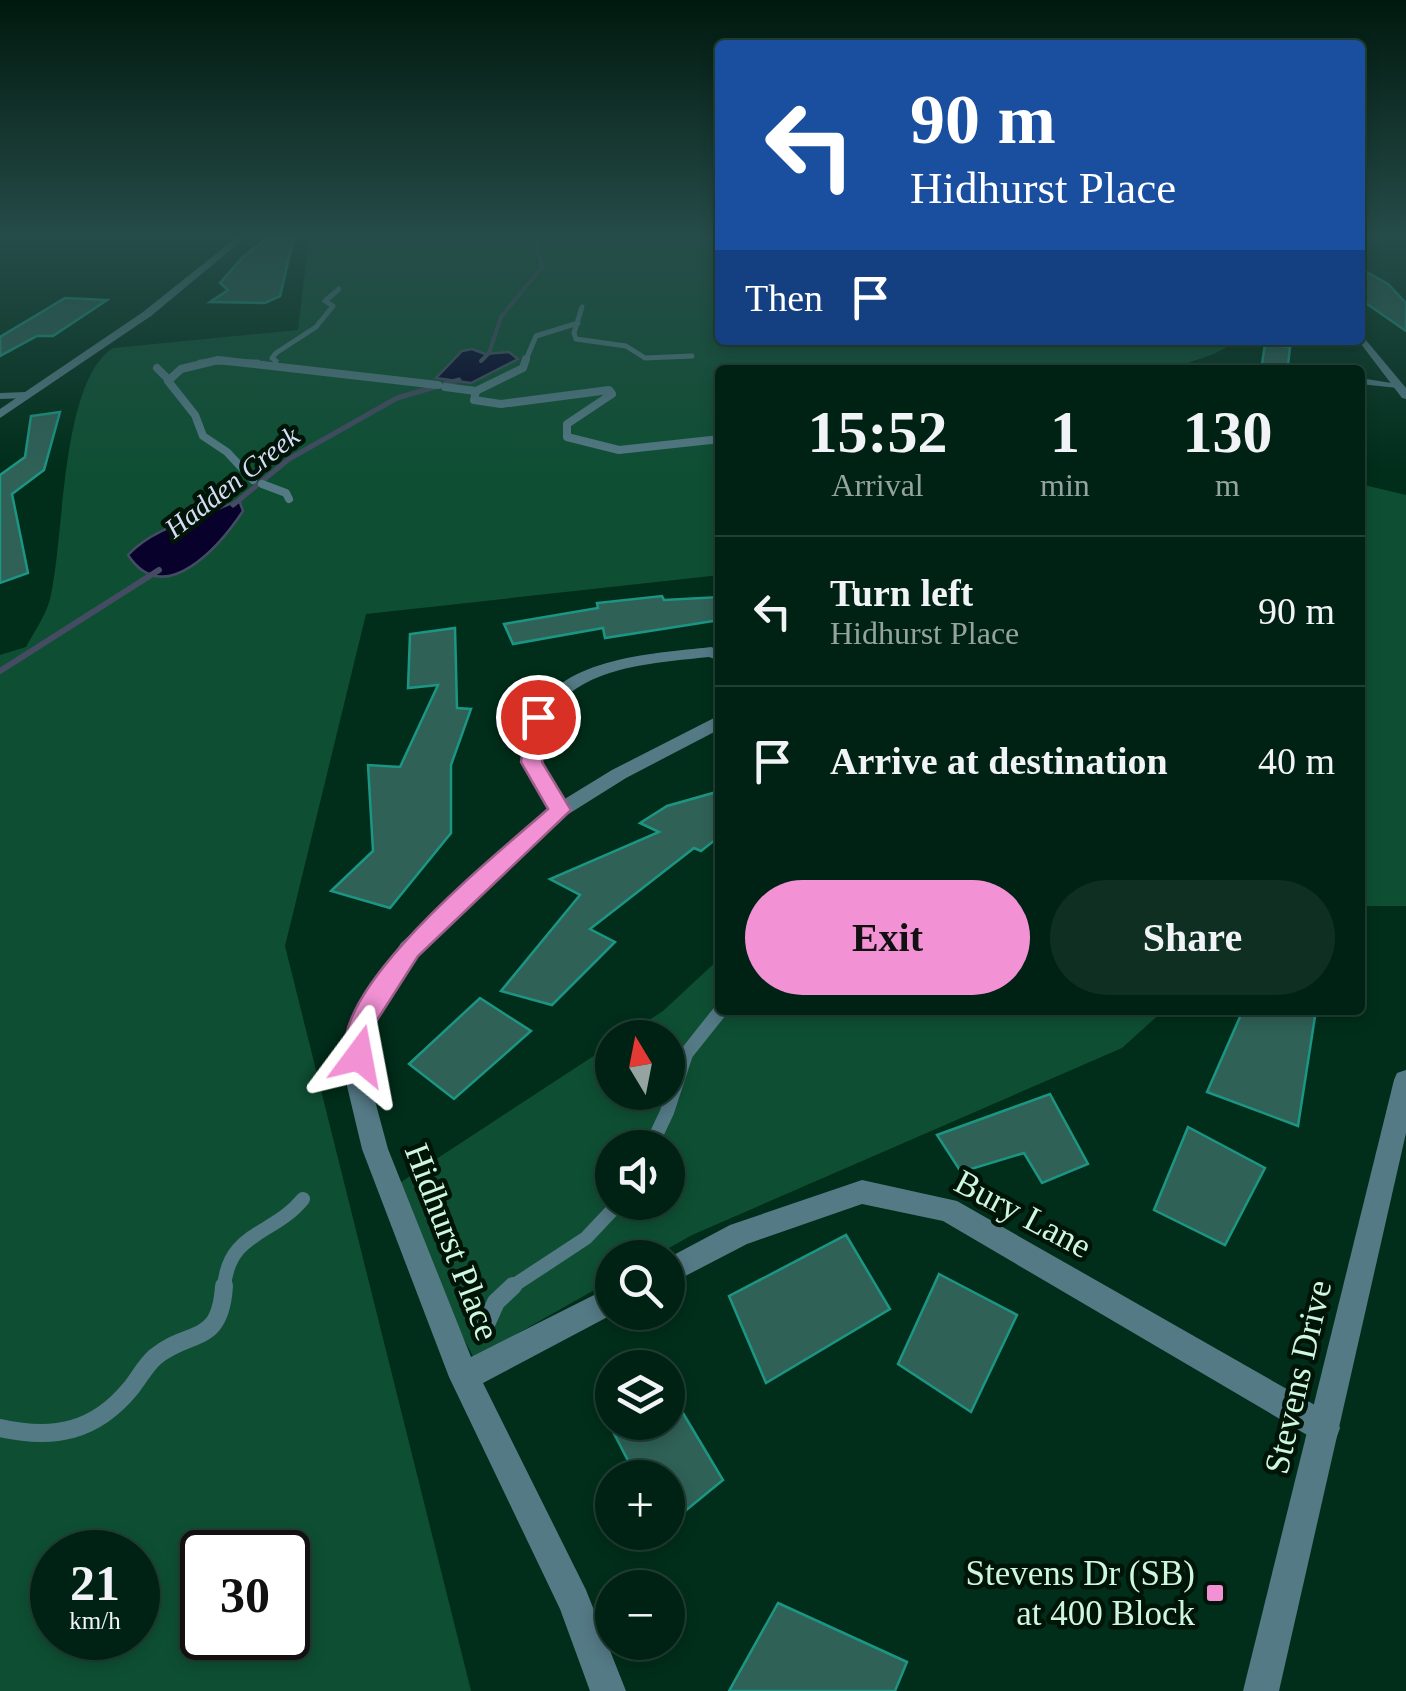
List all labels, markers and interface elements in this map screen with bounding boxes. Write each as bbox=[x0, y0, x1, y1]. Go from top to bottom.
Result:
icon: left bbox=[745, 80, 875, 210]
text: 90 m bbox=[910, 81, 1056, 158]
text: Hidhurst Place bbox=[910, 163, 1176, 213]
icon: arrive bbox=[843, 270, 898, 325]
text: Then bbox=[745, 277, 823, 319]
text: 15:52 bbox=[808, 399, 948, 465]
text: 1 bbox=[1050, 399, 1080, 465]
text: 130 bbox=[1182, 399, 1272, 465]
water label: Hadden Creek bbox=[158, 420, 306, 545]
text: Arrival bbox=[831, 467, 924, 503]
text: min bbox=[1040, 467, 1090, 503]
text: m bbox=[1215, 467, 1240, 503]
text: Turn left bbox=[830, 572, 973, 614]
icon: left bbox=[745, 584, 800, 639]
text: 90 m bbox=[1258, 590, 1335, 632]
text: Hidhurst Place bbox=[830, 615, 1019, 651]
pin bbox=[496, 675, 581, 760]
icon: arrive bbox=[511, 690, 566, 745]
icon: arrive bbox=[745, 734, 800, 789]
text: Arrive at destination bbox=[830, 740, 1168, 782]
text: 40 m bbox=[1258, 740, 1335, 782]
button: Exit bbox=[745, 880, 1030, 995]
button: Share bbox=[1050, 880, 1335, 995]
position arrow bbox=[307, 1004, 411, 1108]
north arrow bbox=[595, 1020, 685, 1110]
map controls bbox=[595, 1020, 685, 1660]
button: sound bbox=[595, 1130, 685, 1220]
street label: Hidhurst Place bbox=[397, 1138, 507, 1346]
street label: Bury Lane bbox=[948, 1162, 1098, 1266]
button: search bbox=[595, 1240, 685, 1330]
street label: Stevens Drive bbox=[1257, 1276, 1339, 1478]
button: layers bbox=[595, 1350, 685, 1440]
button: + bbox=[595, 1460, 685, 1550]
speed limit sign: 30 bbox=[180, 1530, 310, 1660]
place label: Stevens Dr (SB) at 400 Block bbox=[966, 1554, 1195, 1633]
text: 21 bbox=[70, 1555, 120, 1611]
button: − bbox=[595, 1570, 685, 1660]
marker: Stevens Dr (SB) at 400 Block bbox=[1204, 1582, 1226, 1604]
text: km/h bbox=[69, 1607, 121, 1634]

